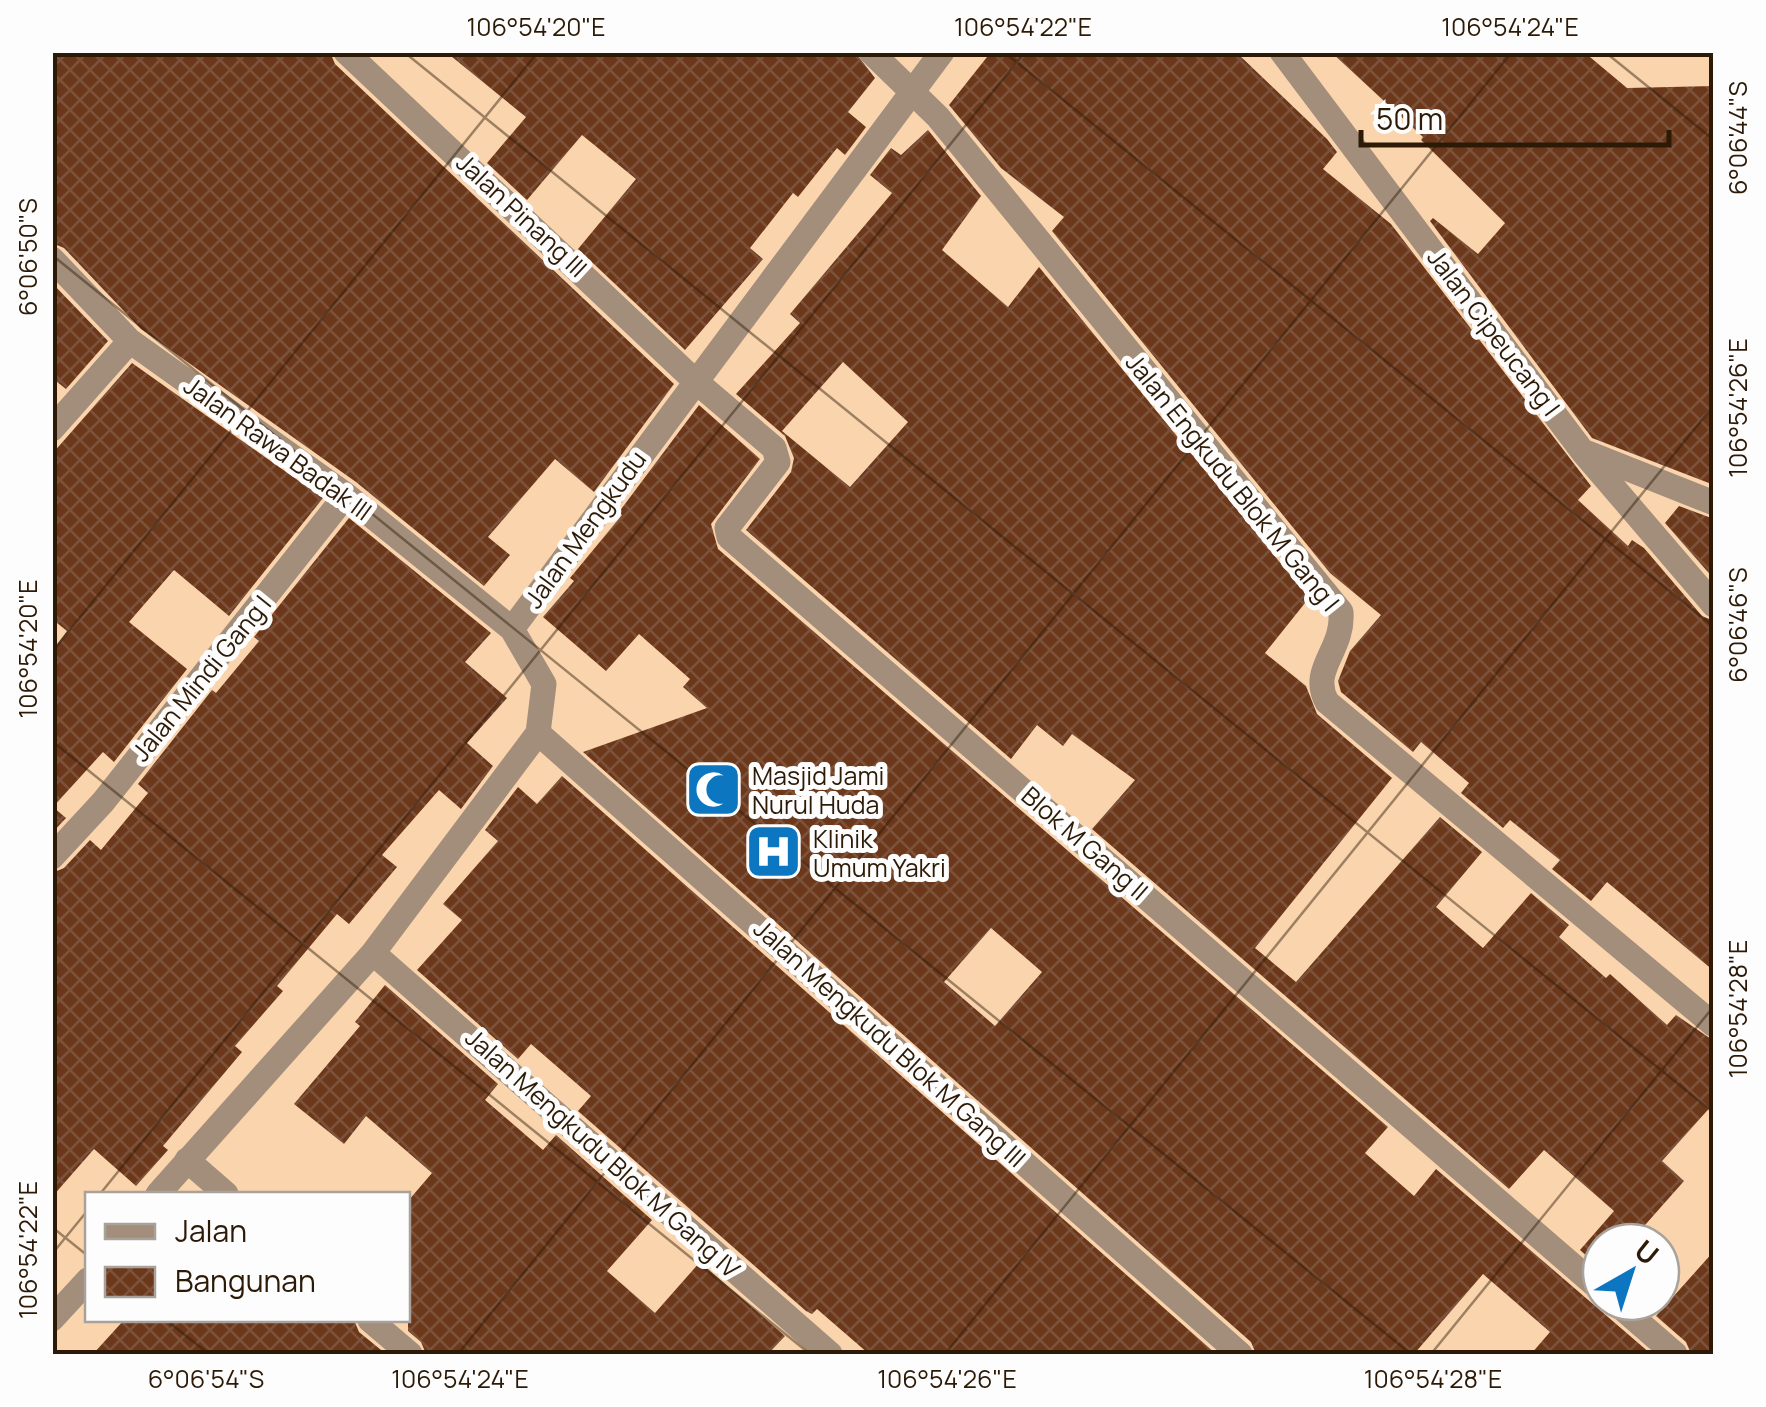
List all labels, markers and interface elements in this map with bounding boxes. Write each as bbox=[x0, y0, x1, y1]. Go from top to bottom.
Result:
text: 106°54'20"E bbox=[466, 9, 606, 44]
text: 106°54'22"E bbox=[954, 9, 1092, 44]
text: 106°54'24"E bbox=[1441, 9, 1579, 44]
text: 6°06'44"S bbox=[1720, 81, 1755, 195]
scale bar bbox=[1361, 85, 1668, 147]
text: 50 m bbox=[1376, 98, 1443, 139]
street label: Jalan Pinang III bbox=[449, 145, 595, 285]
text: 6°06'50"S bbox=[10, 198, 45, 316]
street label: Jalan Cipeucang I bbox=[1419, 241, 1569, 423]
text: 106°54'26"E bbox=[1720, 338, 1755, 478]
street label: Jalan Engkudu Blok M Gang I bbox=[1118, 346, 1348, 618]
street label: Jalan Rawa Badak III bbox=[177, 368, 379, 528]
street label: Jalan Mengkudu bbox=[516, 443, 654, 615]
text: 6°06'46"S bbox=[1720, 567, 1755, 683]
text: 106°54'20"E bbox=[10, 579, 45, 719]
street label: Jalan Mindi Gang I bbox=[123, 588, 279, 768]
place label: Masjid Jami Nurul Huda bbox=[752, 758, 884, 822]
mosque icon: Masjid Jami Nurul Huda bbox=[683, 759, 743, 819]
street label: Blok M Gang II bbox=[1014, 778, 1156, 908]
place label: Klinik Umum Yakri bbox=[813, 821, 946, 885]
hospital icon: Klinik Umum Yakri bbox=[744, 822, 804, 882]
street label: Jalan Mengkudu Blok M Gang III bbox=[746, 911, 1034, 1175]
text: 106°54'28"E bbox=[1720, 940, 1755, 1078]
street label: Jalan Mengkudu Blok M Gang IV bbox=[458, 1020, 748, 1286]
text: 106°54'22"E bbox=[10, 1181, 45, 1319]
legend bbox=[85, 1192, 410, 1322]
text: Jalan bbox=[175, 1210, 247, 1251]
north arrow bbox=[1581, 1222, 1681, 1322]
text: U bbox=[1628, 1231, 1667, 1273]
text: Bangunan bbox=[175, 1260, 316, 1301]
text: 6°06'54"S bbox=[148, 1361, 264, 1396]
text: 106°54'24"E bbox=[391, 1361, 529, 1396]
text: 106°54'26"E bbox=[877, 1361, 1017, 1396]
text: 106°54'28"E bbox=[1364, 1361, 1502, 1396]

